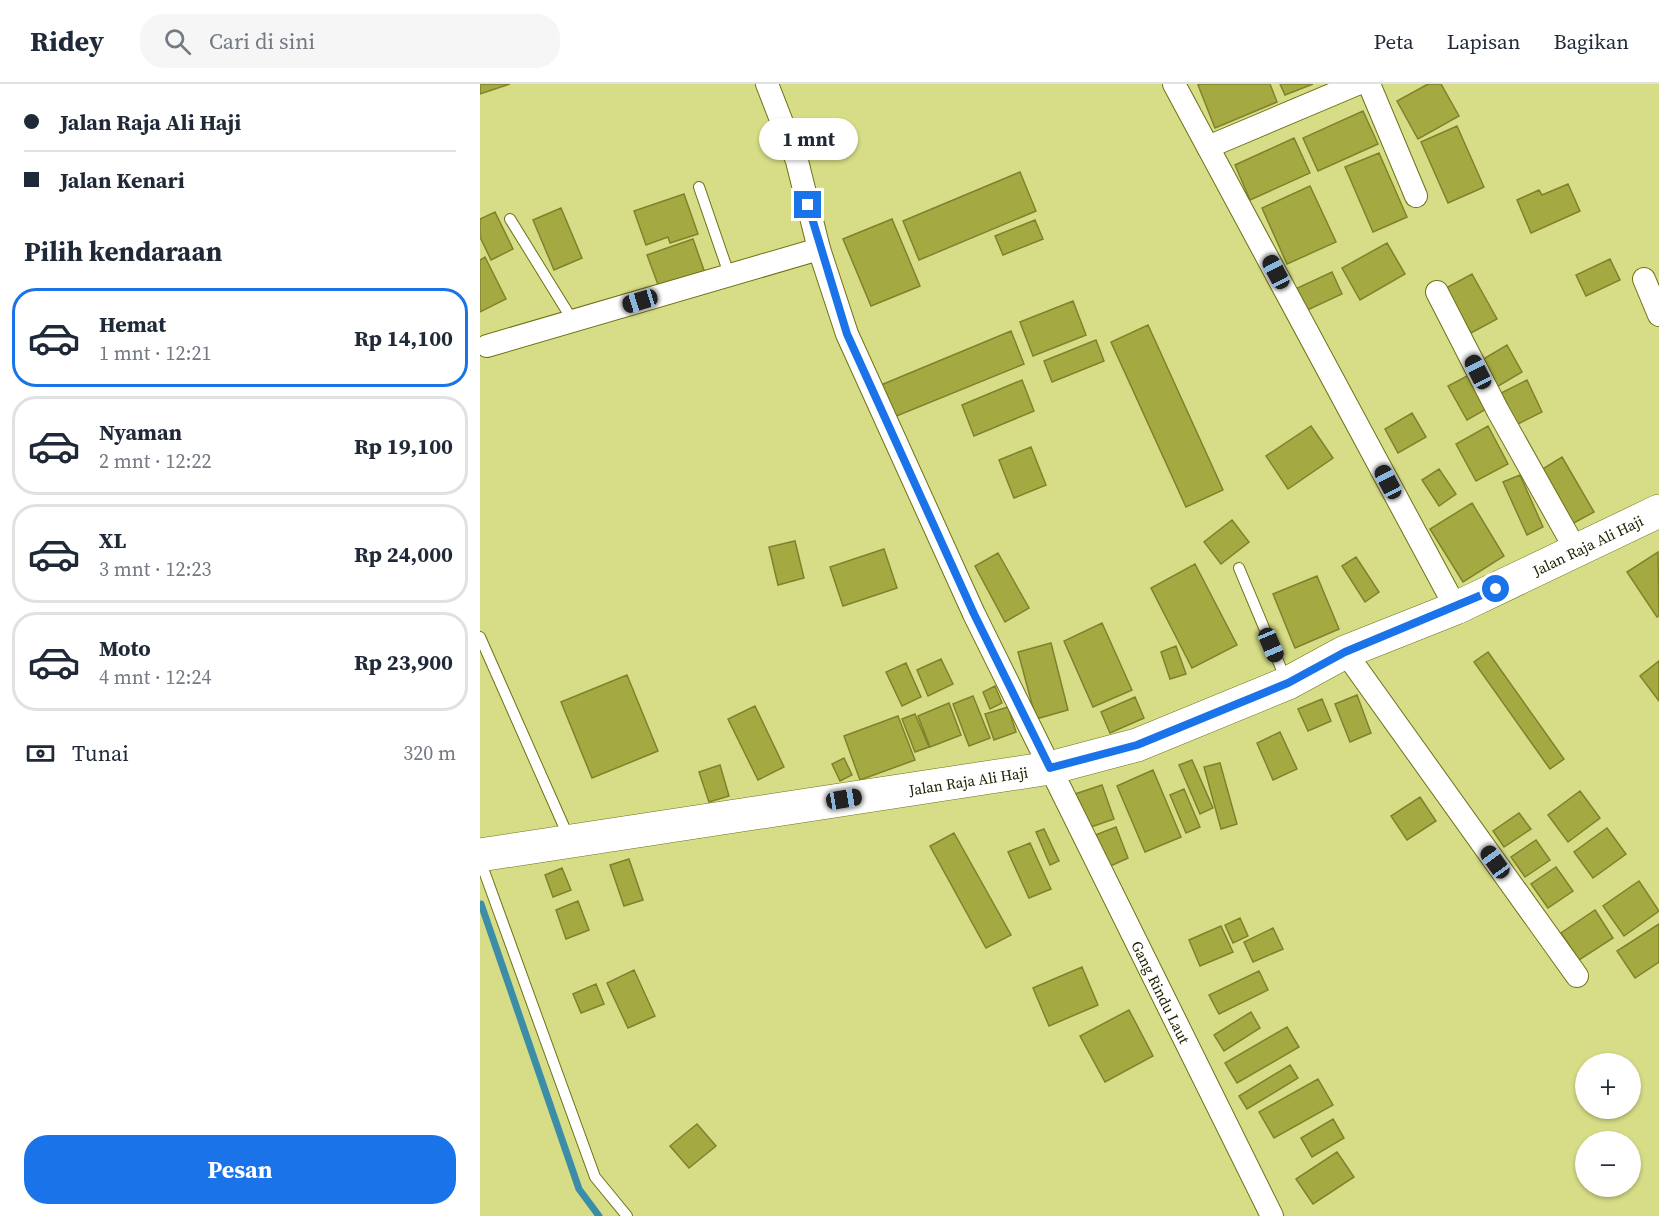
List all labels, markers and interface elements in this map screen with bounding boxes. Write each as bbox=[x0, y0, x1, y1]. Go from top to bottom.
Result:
search box bbox=[140, 14, 560, 68]
text: Ridey bbox=[30, 22, 104, 60]
icon: search bbox=[161, 25, 194, 58]
text: Cari di sini bbox=[209, 26, 315, 56]
text: Peta bbox=[1373, 27, 1414, 56]
text: Lapisan bbox=[1447, 27, 1520, 56]
text: Bagikan bbox=[1553, 27, 1629, 56]
text: Jalan Raja Ali Haji bbox=[60, 107, 241, 137]
callout: 1 mnt bbox=[758, 118, 858, 160]
text: 1 mnt bbox=[782, 125, 835, 153]
text: Jalan Kenari bbox=[60, 165, 185, 195]
route end bbox=[794, 191, 821, 218]
text: Pilih kendaraan bbox=[24, 233, 222, 270]
car bbox=[1260, 252, 1292, 292]
car bbox=[620, 287, 660, 315]
text: Hemat bbox=[99, 309, 166, 339]
icon: car bbox=[27, 311, 81, 365]
text: Rp 14,100 bbox=[354, 323, 453, 353]
text: 1 mnt · 12:21 bbox=[99, 339, 212, 367]
car bbox=[1462, 352, 1494, 392]
text: Nyaman bbox=[99, 417, 182, 447]
icon: car bbox=[27, 419, 81, 473]
text: Rp 19,100 bbox=[354, 431, 453, 461]
text: 2 mnt · 12:22 bbox=[99, 447, 212, 475]
car bbox=[1372, 462, 1404, 502]
street label: Jalan Raja Ali Haji bbox=[1528, 510, 1646, 581]
text: XL bbox=[99, 525, 126, 555]
icon: car bbox=[27, 527, 81, 581]
text: Rp 24,000 bbox=[354, 539, 453, 569]
text: 3 mnt · 12:23 bbox=[99, 555, 212, 583]
route start bbox=[1482, 575, 1509, 602]
car bbox=[1256, 625, 1286, 665]
text: Moto bbox=[99, 633, 151, 663]
icon: car bbox=[27, 635, 81, 689]
text: Rp 23,900 bbox=[354, 647, 453, 677]
text: 4 mnt · 12:24 bbox=[99, 663, 212, 691]
icon: cash bbox=[24, 737, 57, 770]
text: Tunai bbox=[72, 738, 129, 768]
text: 320 m bbox=[403, 739, 456, 767]
street label: Jalan Raja Ali Haji bbox=[906, 761, 1029, 800]
car bbox=[825, 787, 863, 811]
car bbox=[1477, 842, 1513, 882]
street label: Gang Rindu Laut bbox=[1127, 937, 1195, 1047]
map controls bbox=[1575, 1053, 1641, 1197]
button: + bbox=[1575, 1053, 1641, 1119]
button: − bbox=[1575, 1131, 1641, 1197]
button: Pesan bbox=[24, 1135, 456, 1204]

